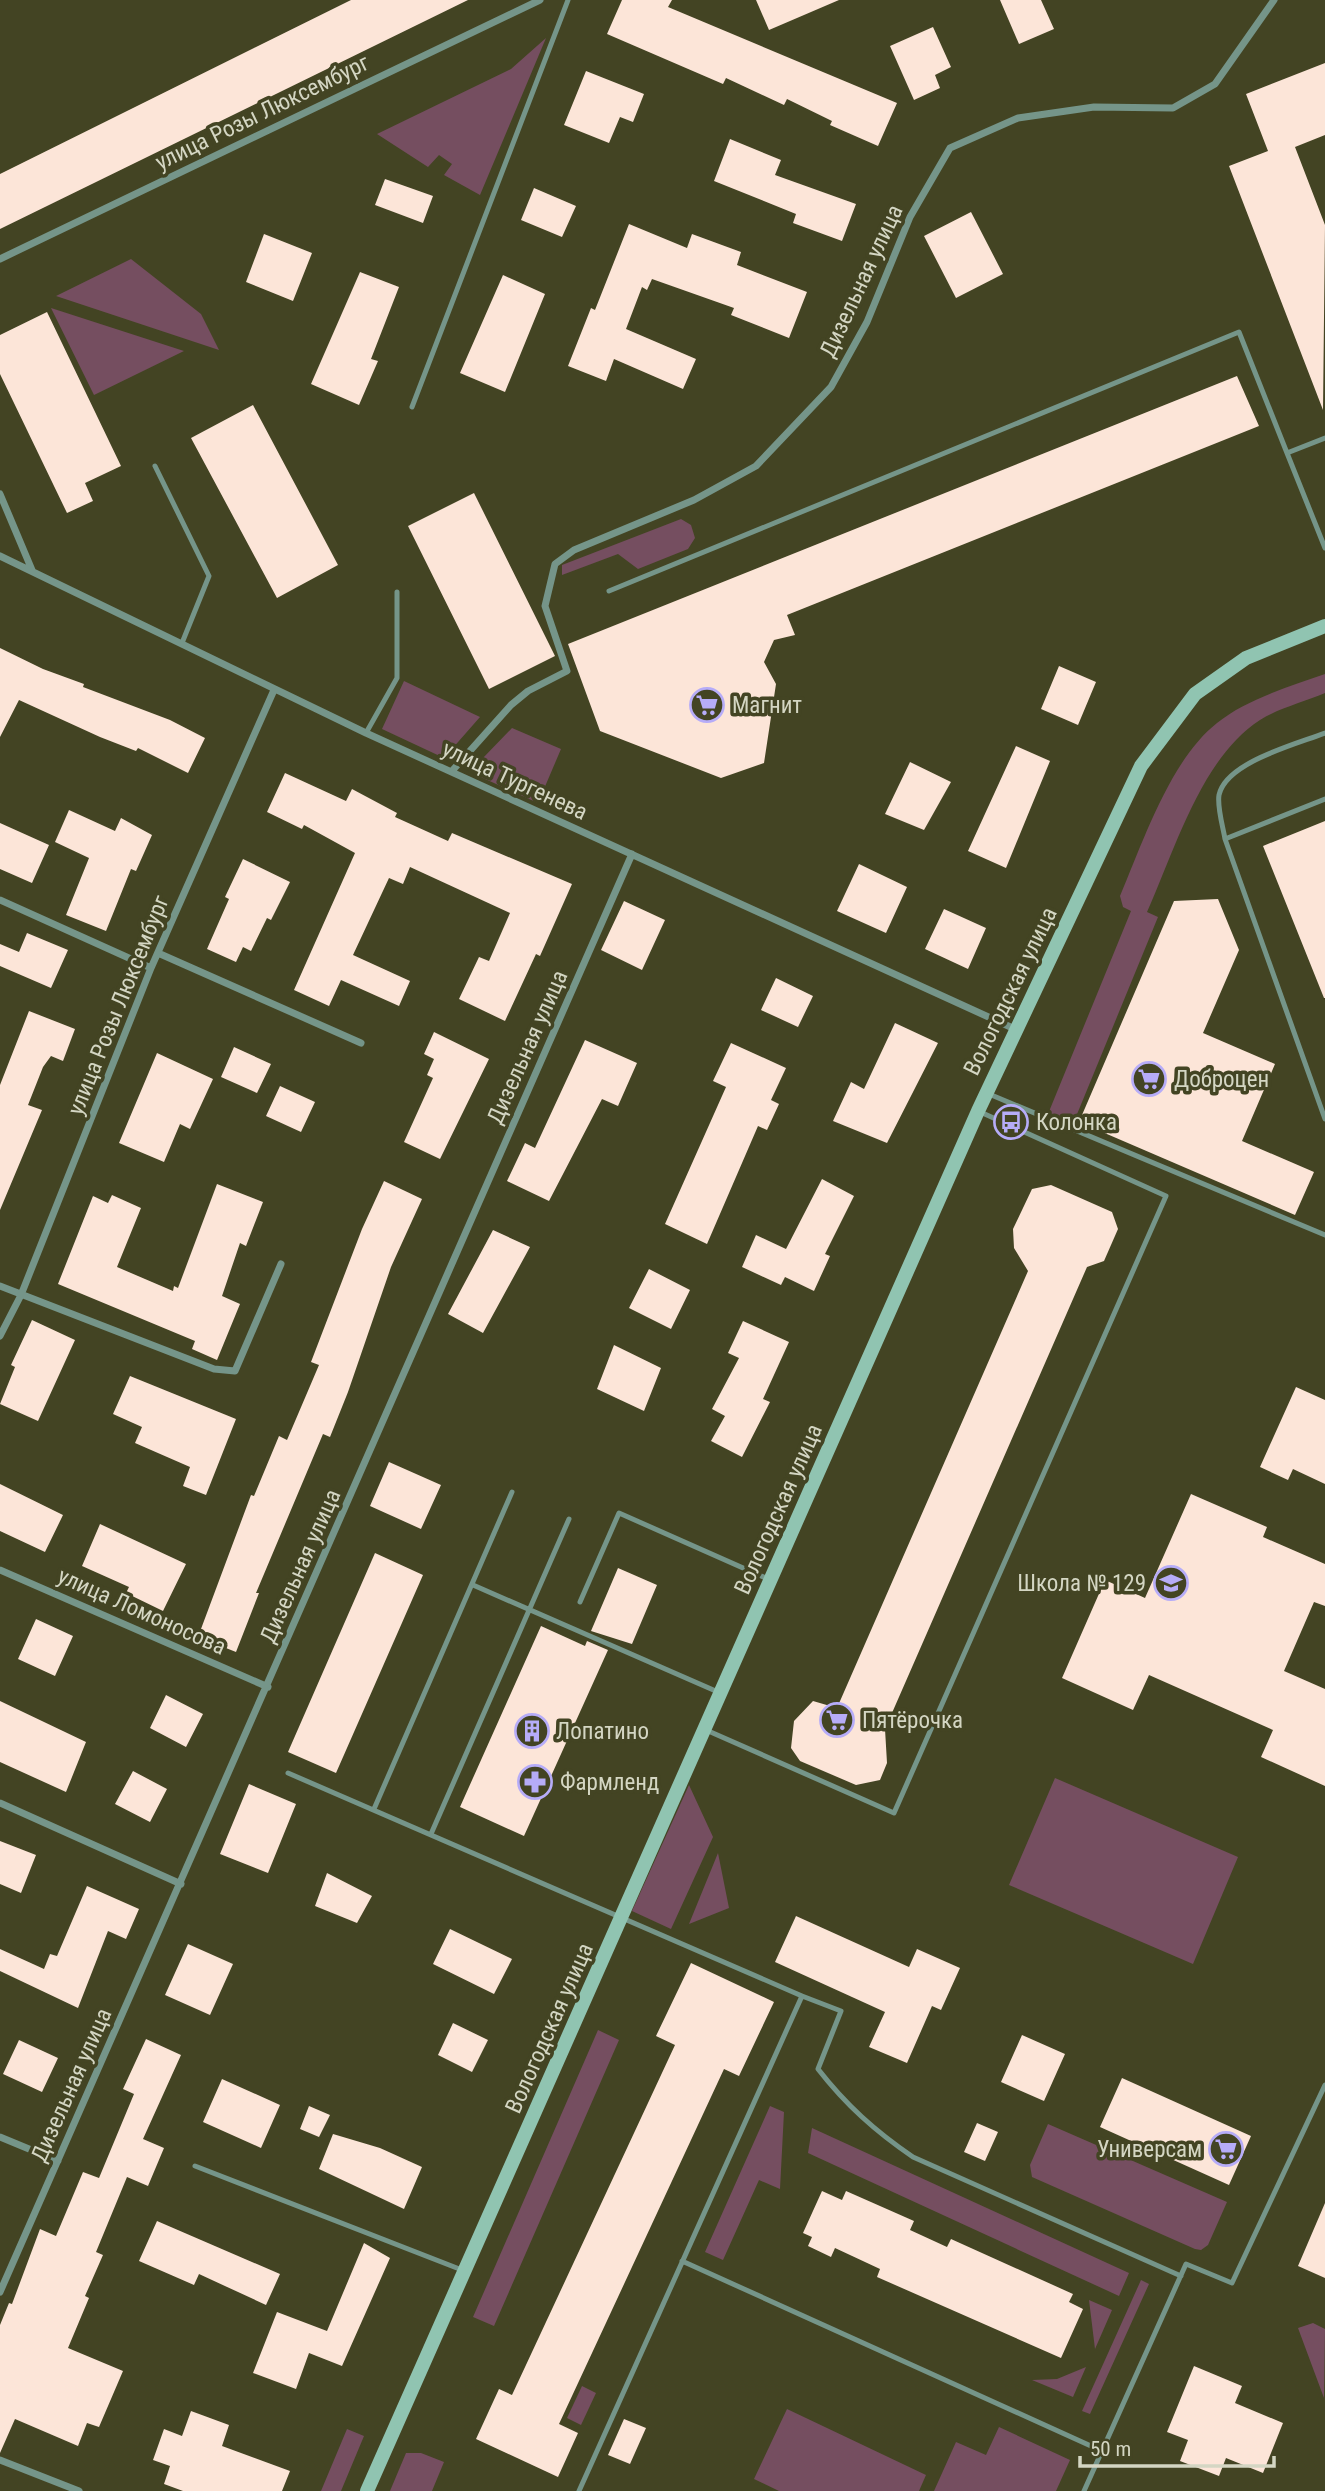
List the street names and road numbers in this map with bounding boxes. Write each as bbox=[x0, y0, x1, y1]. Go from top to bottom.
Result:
street label: улица Розы Люксембург bbox=[151, 49, 374, 176]
street label: Дизельная улица bbox=[814, 201, 909, 362]
street label: улица Тургенева bbox=[438, 735, 592, 826]
street label: улица Розы Люксембург bbox=[62, 891, 175, 1119]
street label: Вологодская улица bbox=[958, 903, 1063, 1080]
street label: Дизельная улица bbox=[481, 966, 573, 1128]
street label: Вологодская улица bbox=[729, 1420, 828, 1598]
street label: Дизельная улица bbox=[254, 1485, 346, 1647]
street label: улица Ломоносова bbox=[54, 1562, 230, 1661]
street label: Вологодская улица bbox=[500, 1939, 599, 2117]
street label: Дизельная улица bbox=[25, 2004, 117, 2166]

